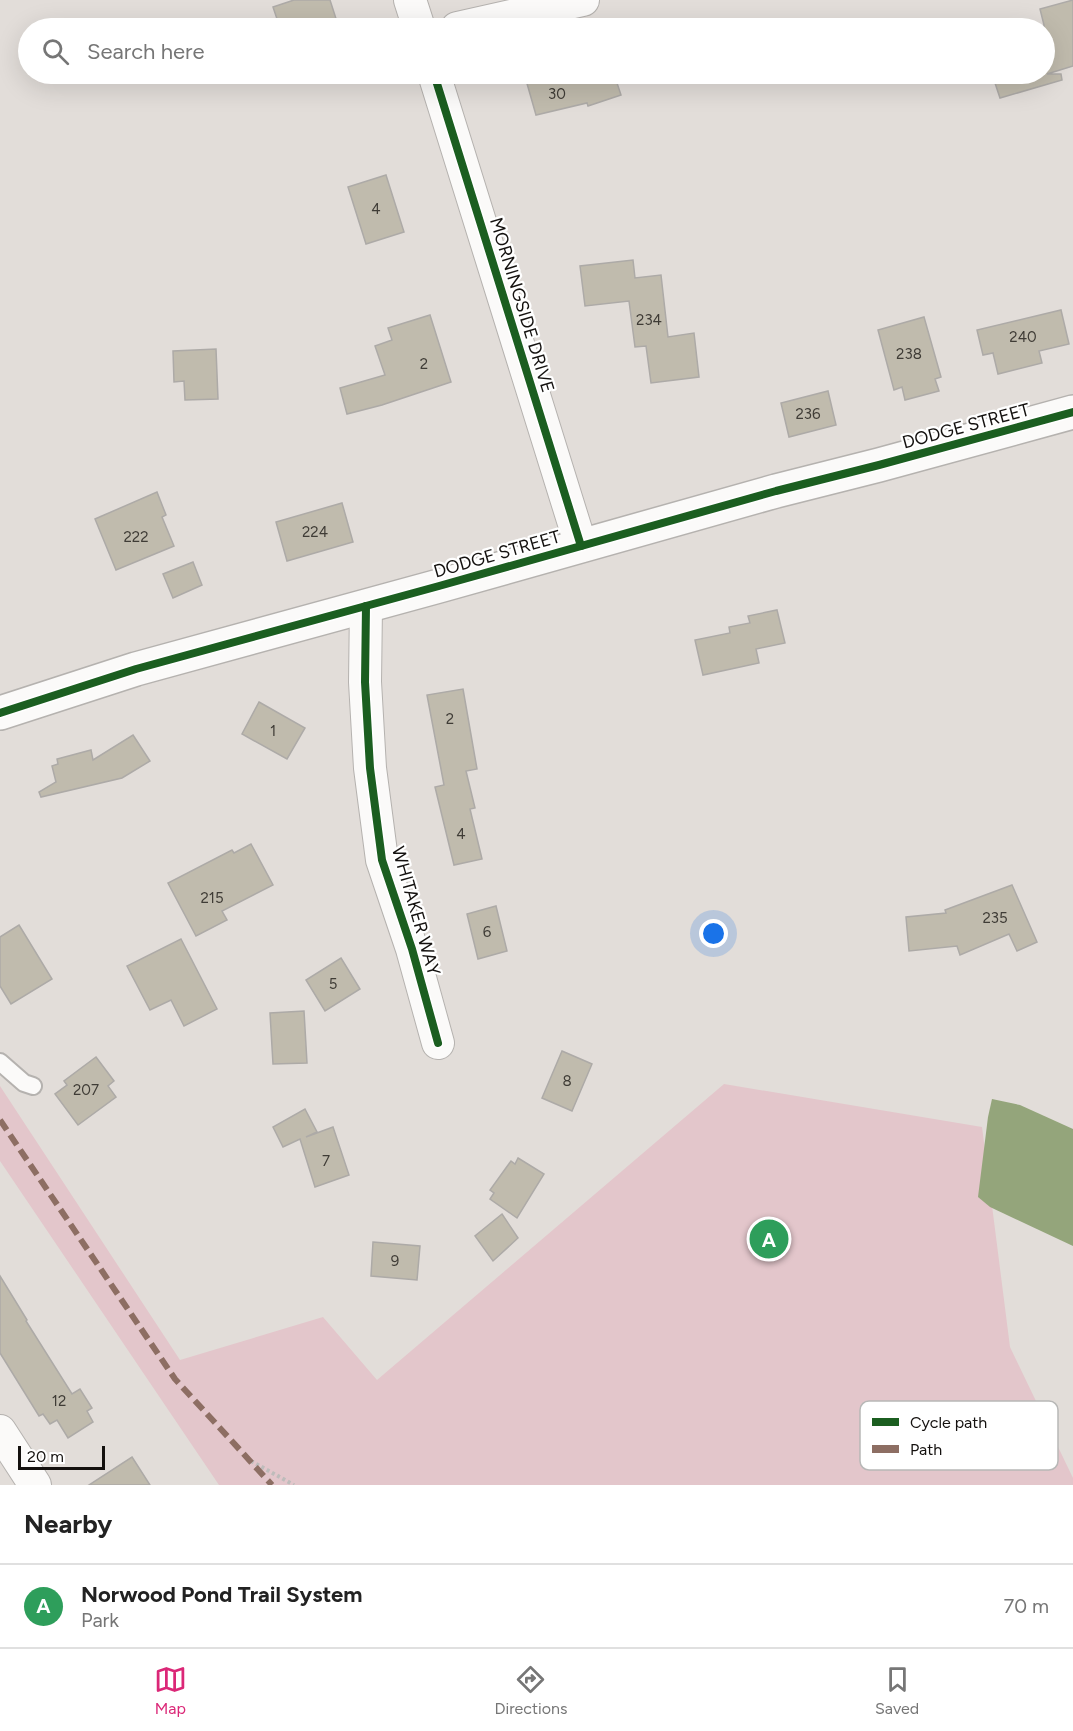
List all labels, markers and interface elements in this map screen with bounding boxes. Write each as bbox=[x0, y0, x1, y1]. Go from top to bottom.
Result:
search box bbox=[18, 18, 1055, 84]
icon: search bbox=[39, 35, 72, 68]
text: Search here bbox=[87, 38, 205, 65]
house number: 30 bbox=[548, 85, 566, 103]
house number: 4 bbox=[371, 200, 381, 218]
street label: MORNINGSIDE DRIVE bbox=[485, 215, 559, 395]
house number: 234 bbox=[636, 311, 662, 329]
house number: 240 bbox=[1009, 328, 1037, 346]
house number: 238 bbox=[896, 345, 922, 363]
house number: 2 bbox=[420, 355, 428, 373]
street label: DODGE STREET bbox=[900, 398, 1032, 454]
house number: 236 bbox=[795, 405, 821, 423]
house number: 224 bbox=[302, 523, 328, 541]
street label: DODGE STREET bbox=[431, 525, 563, 583]
house number: 222 bbox=[123, 528, 149, 546]
house number: 2 bbox=[446, 710, 454, 728]
house number: 1 bbox=[270, 722, 276, 740]
house number: 4 bbox=[456, 825, 466, 843]
street label: WHITAKER WAY bbox=[387, 844, 445, 978]
house number: 215 bbox=[200, 889, 224, 907]
house number: 235 bbox=[982, 909, 1008, 927]
your location bbox=[699, 919, 728, 948]
house number: 6 bbox=[483, 923, 492, 941]
house number: 5 bbox=[329, 975, 337, 993]
house number: 8 bbox=[562, 1072, 572, 1090]
house number: 207 bbox=[73, 1081, 99, 1099]
house number: 7 bbox=[322, 1152, 330, 1170]
pin: A bbox=[750, 1216, 788, 1262]
house number: 9 bbox=[391, 1252, 399, 1270]
house number: 12 bbox=[52, 1392, 66, 1410]
legend bbox=[860, 1401, 1058, 1470]
text: Cycle path bbox=[910, 1413, 987, 1432]
text: Path bbox=[910, 1440, 942, 1459]
scale bar bbox=[18, 1443, 105, 1470]
text: 20 m bbox=[27, 1447, 64, 1466]
text: Nearby bbox=[24, 1508, 112, 1540]
text: Norwood Pond Trail System bbox=[81, 1581, 362, 1608]
text: A bbox=[36, 1594, 51, 1618]
text: 70 m bbox=[1003, 1594, 1049, 1618]
text: Park bbox=[81, 1608, 119, 1632]
tab: Map bbox=[154, 1663, 187, 1718]
tab: Directions bbox=[494, 1663, 567, 1718]
tab: Saved bbox=[875, 1663, 919, 1718]

